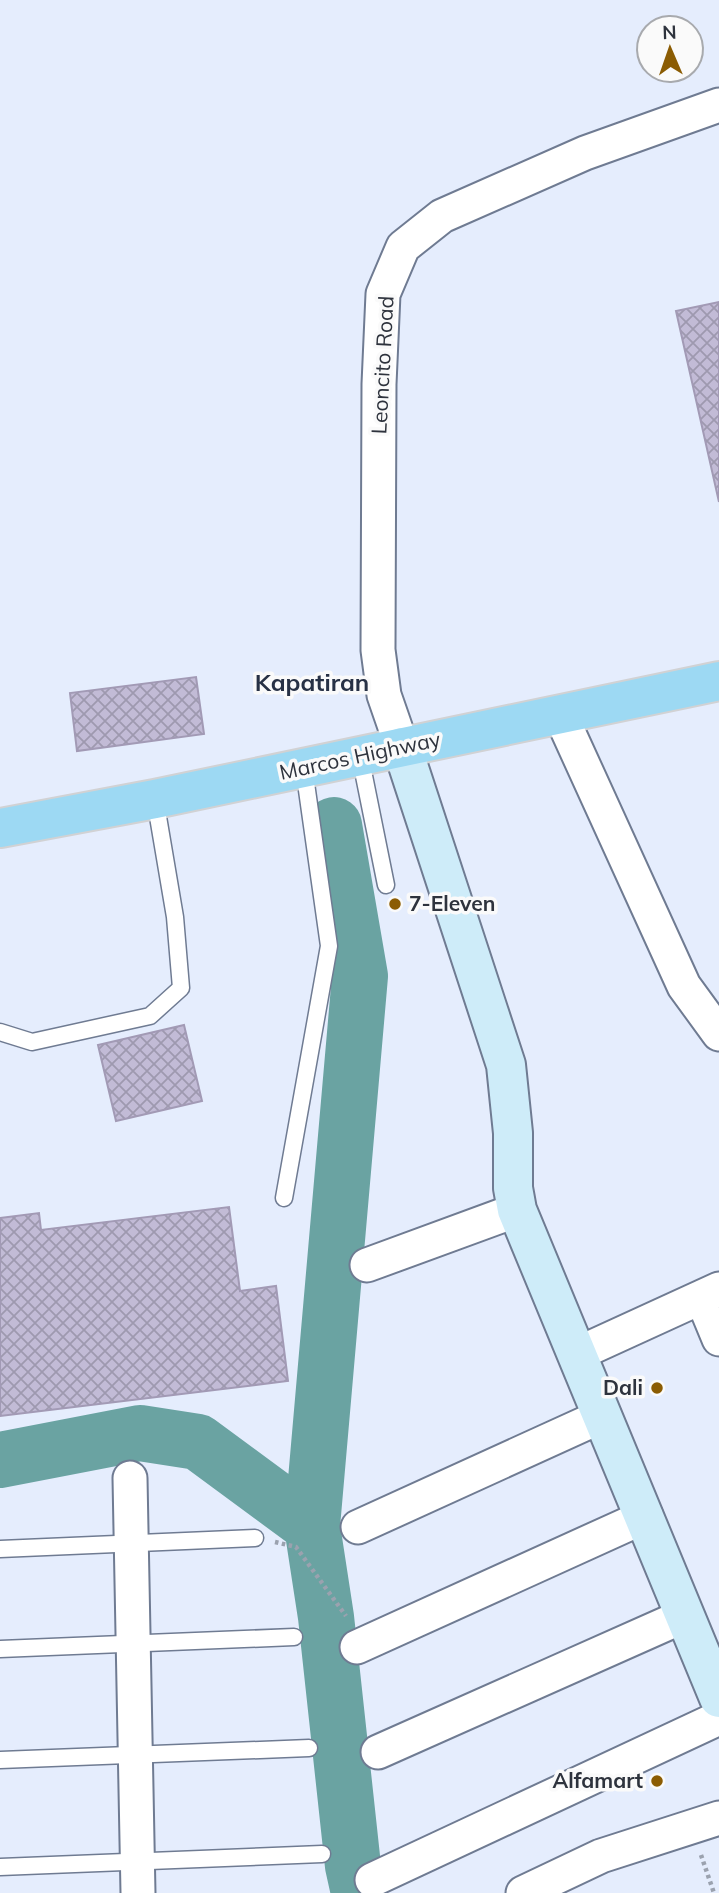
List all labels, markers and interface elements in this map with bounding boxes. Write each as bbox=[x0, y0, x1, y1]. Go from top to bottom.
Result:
north arrow bbox=[635, 14, 705, 84]
text: N bbox=[662, 20, 677, 44]
street label: Leoncito Road bbox=[365, 295, 399, 435]
district label: Kapatiran bbox=[255, 667, 369, 697]
street label: Marcos Highway bbox=[277, 725, 443, 785]
place label: 7-Eleven bbox=[409, 890, 496, 916]
marker: 7-Eleven bbox=[387, 896, 403, 912]
place label: Dali bbox=[603, 1374, 643, 1400]
marker: Dali bbox=[649, 1380, 665, 1396]
place label: Alfamart bbox=[552, 1767, 643, 1793]
marker: Alfamart bbox=[649, 1773, 665, 1789]

